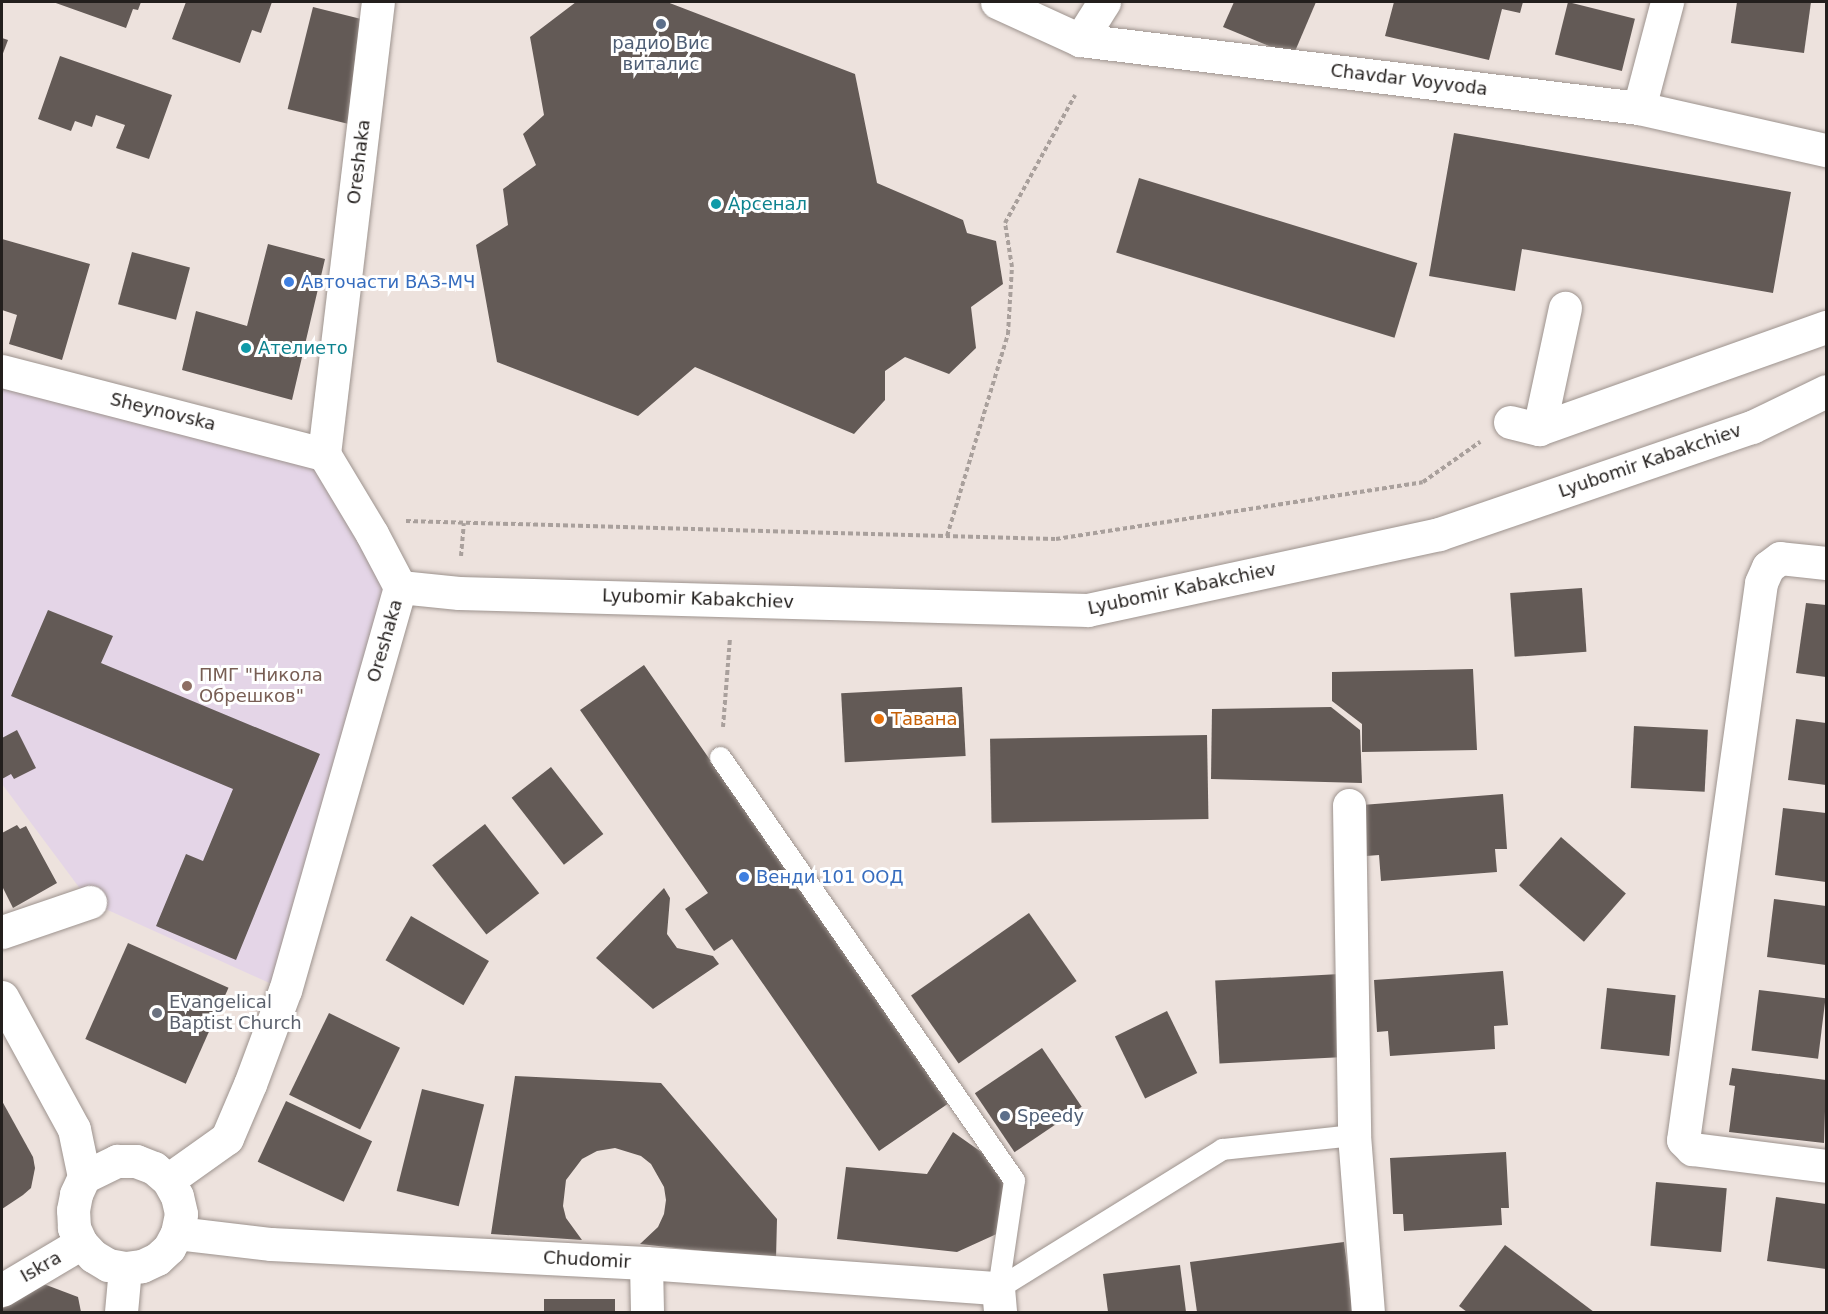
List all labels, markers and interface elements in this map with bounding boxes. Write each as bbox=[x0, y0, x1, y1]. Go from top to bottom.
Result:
marker: радио Вис виталис bbox=[654, 17, 668, 31]
place label: радио Вис виталис bbox=[612, 33, 710, 76]
street label: Chavdar Voyvoda bbox=[1329, 60, 1489, 100]
street label: Oreshaka bbox=[343, 118, 375, 206]
place label: Арсенал bbox=[728, 193, 807, 215]
marker: Арсенал bbox=[709, 197, 723, 211]
place label: Авточасти ВАЗ-МЧ bbox=[301, 271, 475, 293]
marker: Авточасти ВАЗ-МЧ bbox=[282, 275, 296, 289]
place label: Ателието bbox=[258, 337, 348, 359]
marker: Ателието bbox=[239, 341, 253, 355]
street label: Sheynovska bbox=[108, 388, 218, 436]
street label: Lyubomir Kabakchiev bbox=[1556, 420, 1744, 502]
street label: Lyubomir Kabakchiev bbox=[1086, 558, 1278, 620]
street label: Lyubomir Kabakchiev bbox=[602, 585, 794, 613]
street label: Oreshaka bbox=[363, 597, 407, 685]
place label: ПМГ "Никола Обрешков" bbox=[199, 665, 323, 708]
marker: ПМГ "Никола Обрешков" bbox=[180, 679, 194, 693]
place label: Тавана bbox=[891, 708, 957, 730]
marker: Тавана bbox=[872, 712, 886, 726]
place label: Венди 101 ООД bbox=[756, 866, 904, 888]
marker: Венди 101 ООД bbox=[737, 870, 751, 884]
place label: Evangelical Baptist Church bbox=[169, 992, 302, 1034]
marker: Evangelical Baptist Church bbox=[150, 1006, 164, 1020]
place label: Speedy bbox=[1017, 1105, 1084, 1127]
marker: Speedy bbox=[998, 1109, 1012, 1123]
street label: Iskra bbox=[17, 1247, 65, 1287]
street label: Chudomir bbox=[543, 1247, 631, 1273]

